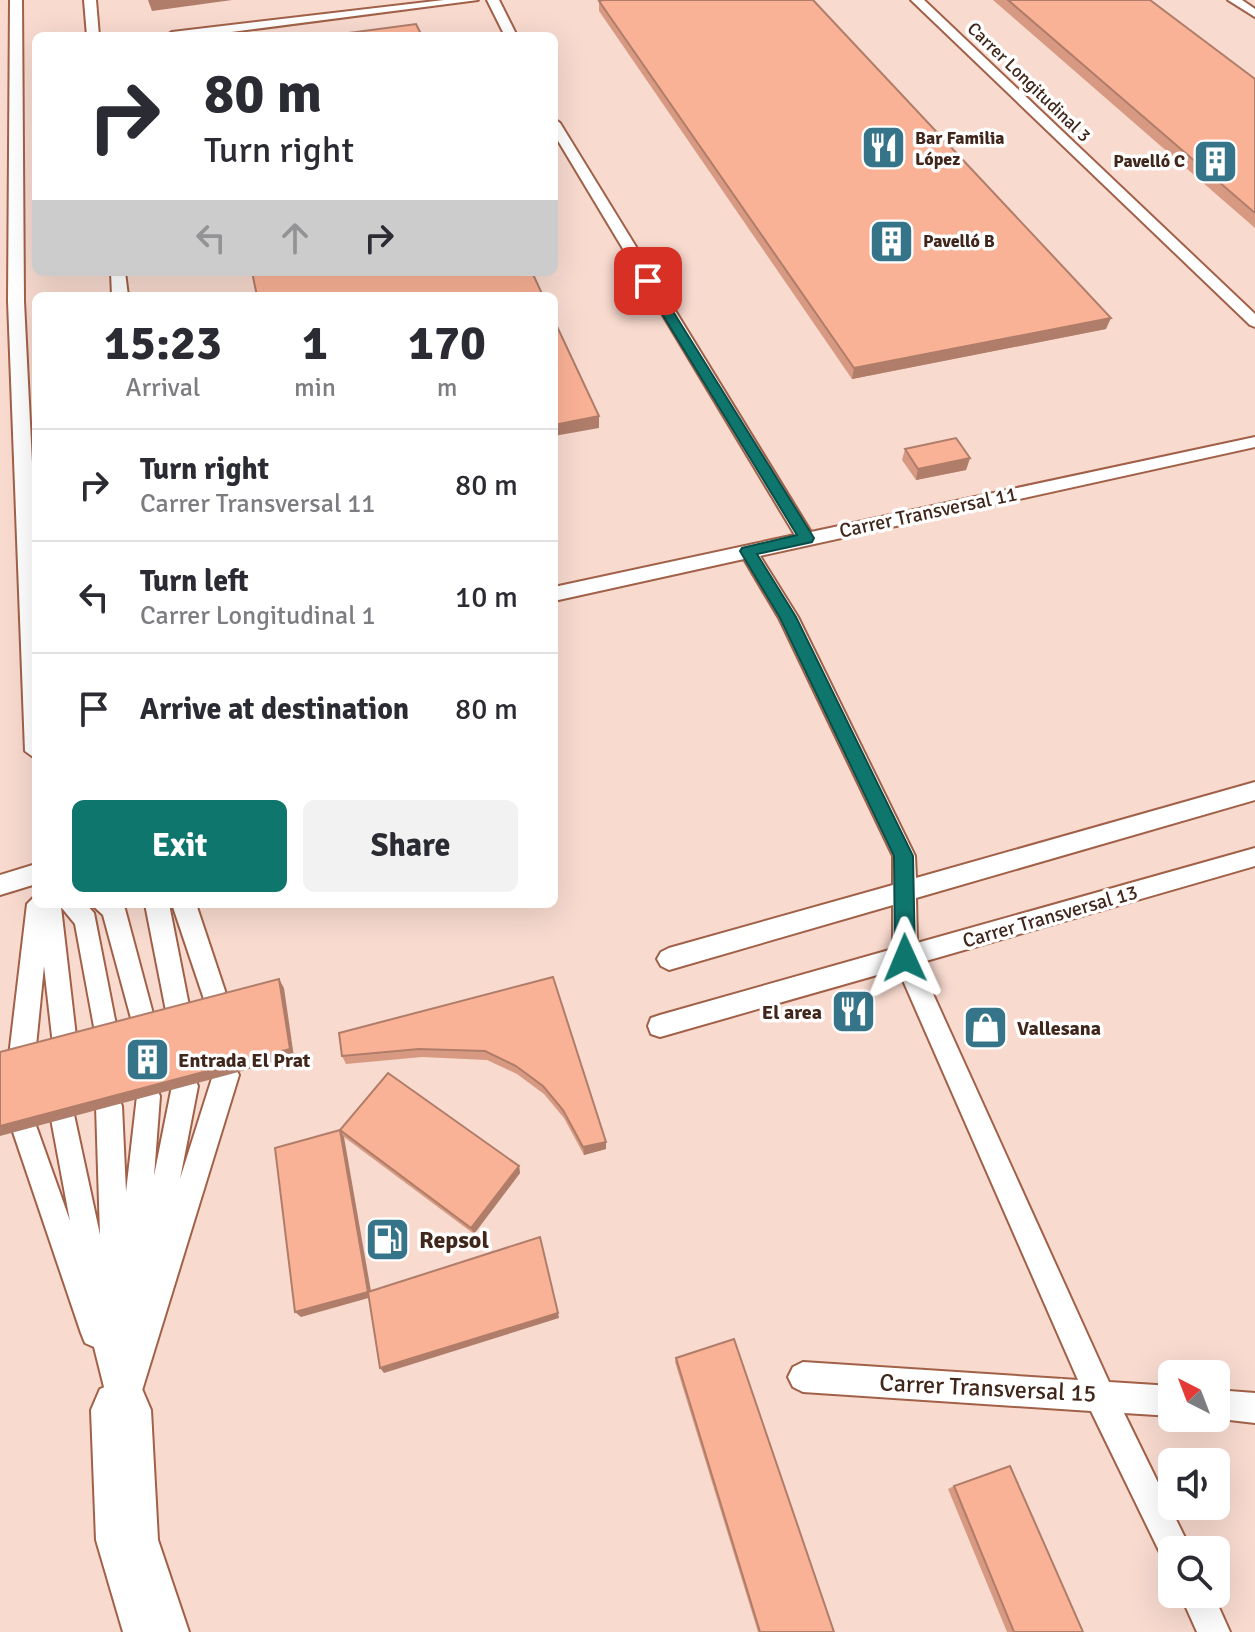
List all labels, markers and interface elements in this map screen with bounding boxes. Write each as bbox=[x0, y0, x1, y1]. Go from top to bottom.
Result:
street label: Carrer Longitudinal 3 bbox=[963, 17, 1095, 147]
text: 80 m bbox=[204, 59, 322, 128]
icon: right bbox=[72, 64, 176, 168]
restaurant icon: Bar Familia López bbox=[860, 124, 908, 172]
place label: Bar Familia López bbox=[915, 127, 1005, 170]
text: Turn right bbox=[204, 128, 354, 173]
building icon: Pavelló C bbox=[1192, 137, 1240, 185]
place label: Pavelló C bbox=[1113, 150, 1185, 172]
icon: left bbox=[189, 216, 233, 260]
icon: ahead bbox=[273, 216, 317, 260]
icon: right bbox=[357, 216, 401, 260]
building icon: Pavelló B bbox=[868, 217, 916, 265]
place label: Pavelló B bbox=[923, 230, 995, 252]
pin bbox=[614, 247, 682, 315]
icon: arrive bbox=[626, 259, 670, 303]
text: 15:23 bbox=[104, 314, 222, 373]
text: 1 bbox=[302, 314, 328, 373]
text: 170 bbox=[408, 314, 486, 373]
text: Arrival bbox=[126, 372, 200, 404]
text: min bbox=[294, 372, 336, 404]
text: m bbox=[437, 372, 457, 404]
text: Turn right bbox=[140, 451, 269, 488]
icon: right bbox=[72, 463, 116, 507]
text: 80 m bbox=[455, 467, 518, 504]
street label: Carrer Transversal 11 bbox=[837, 481, 1019, 544]
text: Carrer Transversal 11 bbox=[140, 488, 375, 520]
text: Turn left bbox=[140, 563, 249, 600]
icon: left bbox=[72, 575, 116, 619]
text: 10 m bbox=[455, 579, 518, 616]
text: Carrer Longitudinal 1 bbox=[140, 600, 376, 632]
icon: arrive bbox=[72, 687, 116, 731]
text: Arrive at destination bbox=[140, 691, 409, 728]
text: 80 m bbox=[455, 691, 518, 728]
button: Exit bbox=[72, 800, 287, 892]
button: Share bbox=[303, 800, 518, 892]
street label: Carrer Transversal 13 bbox=[960, 880, 1141, 953]
position arrow bbox=[863, 916, 947, 1000]
restaurant icon: El area bbox=[829, 988, 877, 1036]
place label: El area bbox=[762, 1000, 822, 1025]
shop icon: Vallesana bbox=[962, 1004, 1010, 1052]
place label: Vallesana bbox=[1017, 1016, 1101, 1041]
building icon: Entrada El Prat bbox=[123, 1036, 171, 1084]
place label: Entrada El Prat bbox=[178, 1048, 311, 1073]
fuel station icon: Repsol bbox=[364, 1216, 412, 1264]
place label: Repsol bbox=[419, 1225, 489, 1255]
north arrow bbox=[1158, 1360, 1230, 1432]
map controls bbox=[1158, 1360, 1230, 1608]
street label: Carrer Transversal 15 bbox=[879, 1367, 1097, 1409]
button: sound bbox=[1158, 1448, 1230, 1520]
button: search bbox=[1158, 1536, 1230, 1608]

